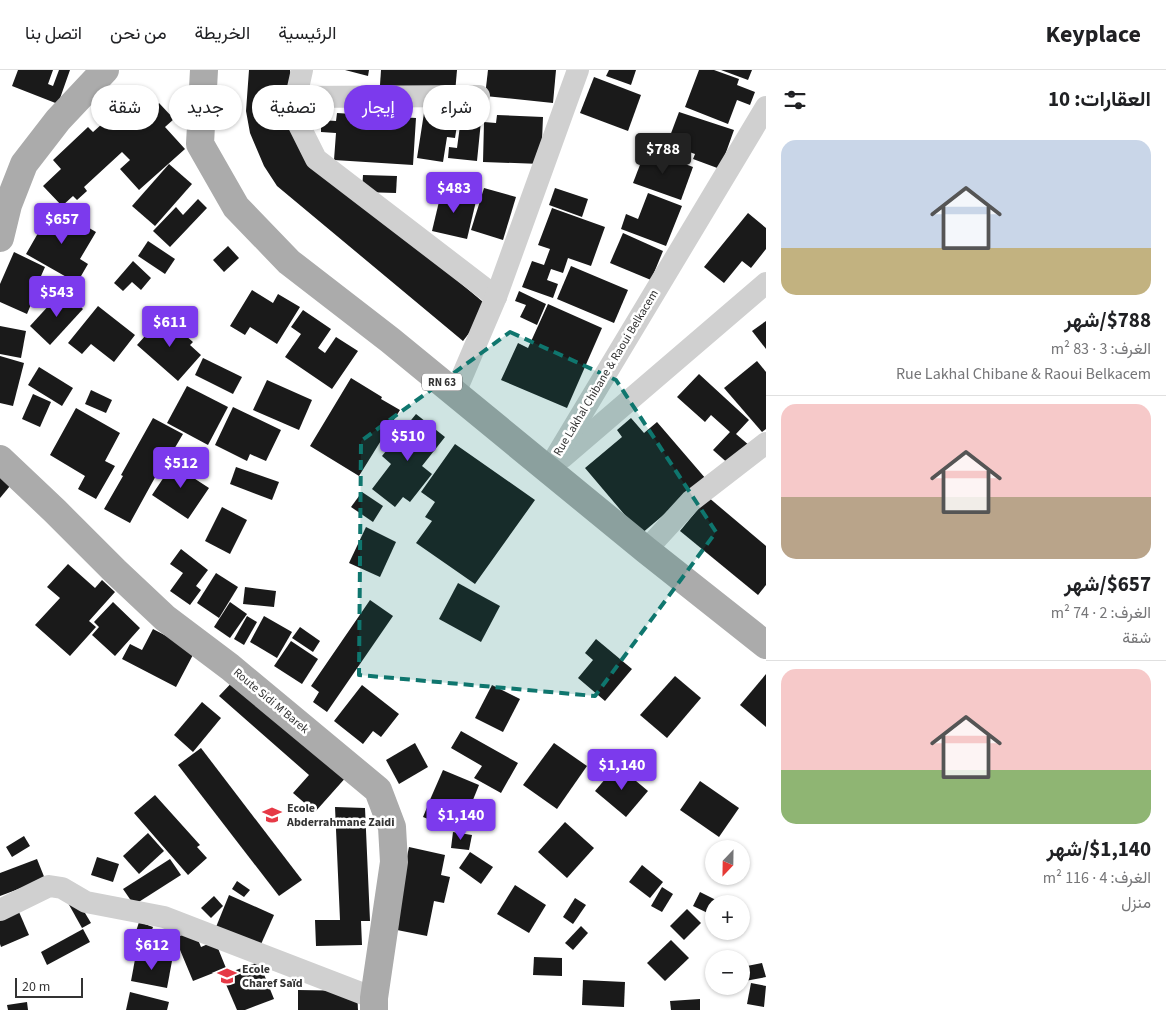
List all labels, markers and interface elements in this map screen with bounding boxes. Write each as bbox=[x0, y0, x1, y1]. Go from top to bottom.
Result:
text: Keyplace bbox=[1046, 17, 1141, 52]
text: اتصل بنا bbox=[25, 21, 82, 46]
text: من نحن bbox=[110, 21, 167, 46]
text: الخريطة bbox=[195, 21, 250, 46]
text: الرئيسية bbox=[278, 21, 336, 46]
text: العقارات: 10 bbox=[1048, 84, 1151, 114]
chip: شقة bbox=[91, 85, 159, 130]
chip: جديد bbox=[169, 85, 242, 130]
chip: تصفية bbox=[252, 85, 334, 130]
chip: إيجار bbox=[344, 85, 413, 130]
chip: شراء bbox=[423, 85, 490, 130]
icon: filters bbox=[781, 86, 809, 114]
pin: $788 bbox=[633, 132, 693, 175]
text: $788 bbox=[646, 138, 680, 160]
pin: $483 bbox=[424, 172, 484, 214]
icon: home bbox=[921, 173, 1011, 263]
text: $483 bbox=[437, 177, 471, 199]
pin: $657 bbox=[32, 202, 92, 245]
text: $657 bbox=[45, 208, 79, 230]
pin: $543 bbox=[27, 276, 87, 318]
text: $543 bbox=[40, 281, 74, 303]
street label: Rue Lakhal Chibane & Raoui Belkacem bbox=[549, 287, 663, 459]
text: $788/شهر bbox=[1064, 305, 1151, 335]
pin: $611 bbox=[140, 306, 200, 348]
text: $611 bbox=[153, 311, 187, 333]
text: الغرف: 3 · 83 m² bbox=[1051, 338, 1151, 360]
text: Rue Lakhal Chibane & Raoui Belkacem bbox=[896, 363, 1151, 385]
road number: RN 63 bbox=[422, 374, 462, 390]
pin: $510 bbox=[378, 420, 438, 462]
text: $510 bbox=[391, 425, 425, 447]
icon: home bbox=[921, 437, 1011, 527]
pin: $512 bbox=[151, 446, 211, 489]
text: $512 bbox=[164, 452, 198, 474]
text: $657/شهر bbox=[1064, 569, 1151, 599]
text: الغرف: 2 · 74 m² bbox=[1051, 602, 1151, 624]
text: شقة bbox=[1122, 627, 1151, 649]
street label: Route Sidi M'Barek bbox=[229, 664, 313, 738]
icon: home bbox=[921, 702, 1011, 792]
pin: $1,140 bbox=[581, 748, 663, 791]
text: $1,140 bbox=[598, 754, 646, 776]
pin: $1,140 bbox=[420, 798, 502, 841]
place label: Ecole Abderrahmane Zaidi bbox=[286, 800, 395, 831]
school or university icon: Ecole Abderrahmane Zaidi bbox=[261, 804, 283, 826]
text: $1,140 bbox=[437, 804, 485, 826]
text: $1,140/شهر bbox=[1047, 834, 1151, 864]
north arrow bbox=[705, 840, 750, 885]
map controls bbox=[705, 840, 750, 995]
text: الغرف: 4 · 116 m² bbox=[1043, 867, 1151, 889]
text: منزل bbox=[1121, 892, 1151, 914]
button: + bbox=[705, 895, 750, 940]
pin: $612 bbox=[122, 928, 182, 971]
text: $612 bbox=[135, 934, 169, 956]
button: − bbox=[705, 950, 750, 995]
place label: Ecole Charef Saïd bbox=[242, 961, 303, 992]
school or university icon: Ecole Charef Saïd bbox=[216, 965, 238, 987]
scale bar bbox=[15, 975, 82, 998]
text: 20 m bbox=[22, 977, 50, 997]

